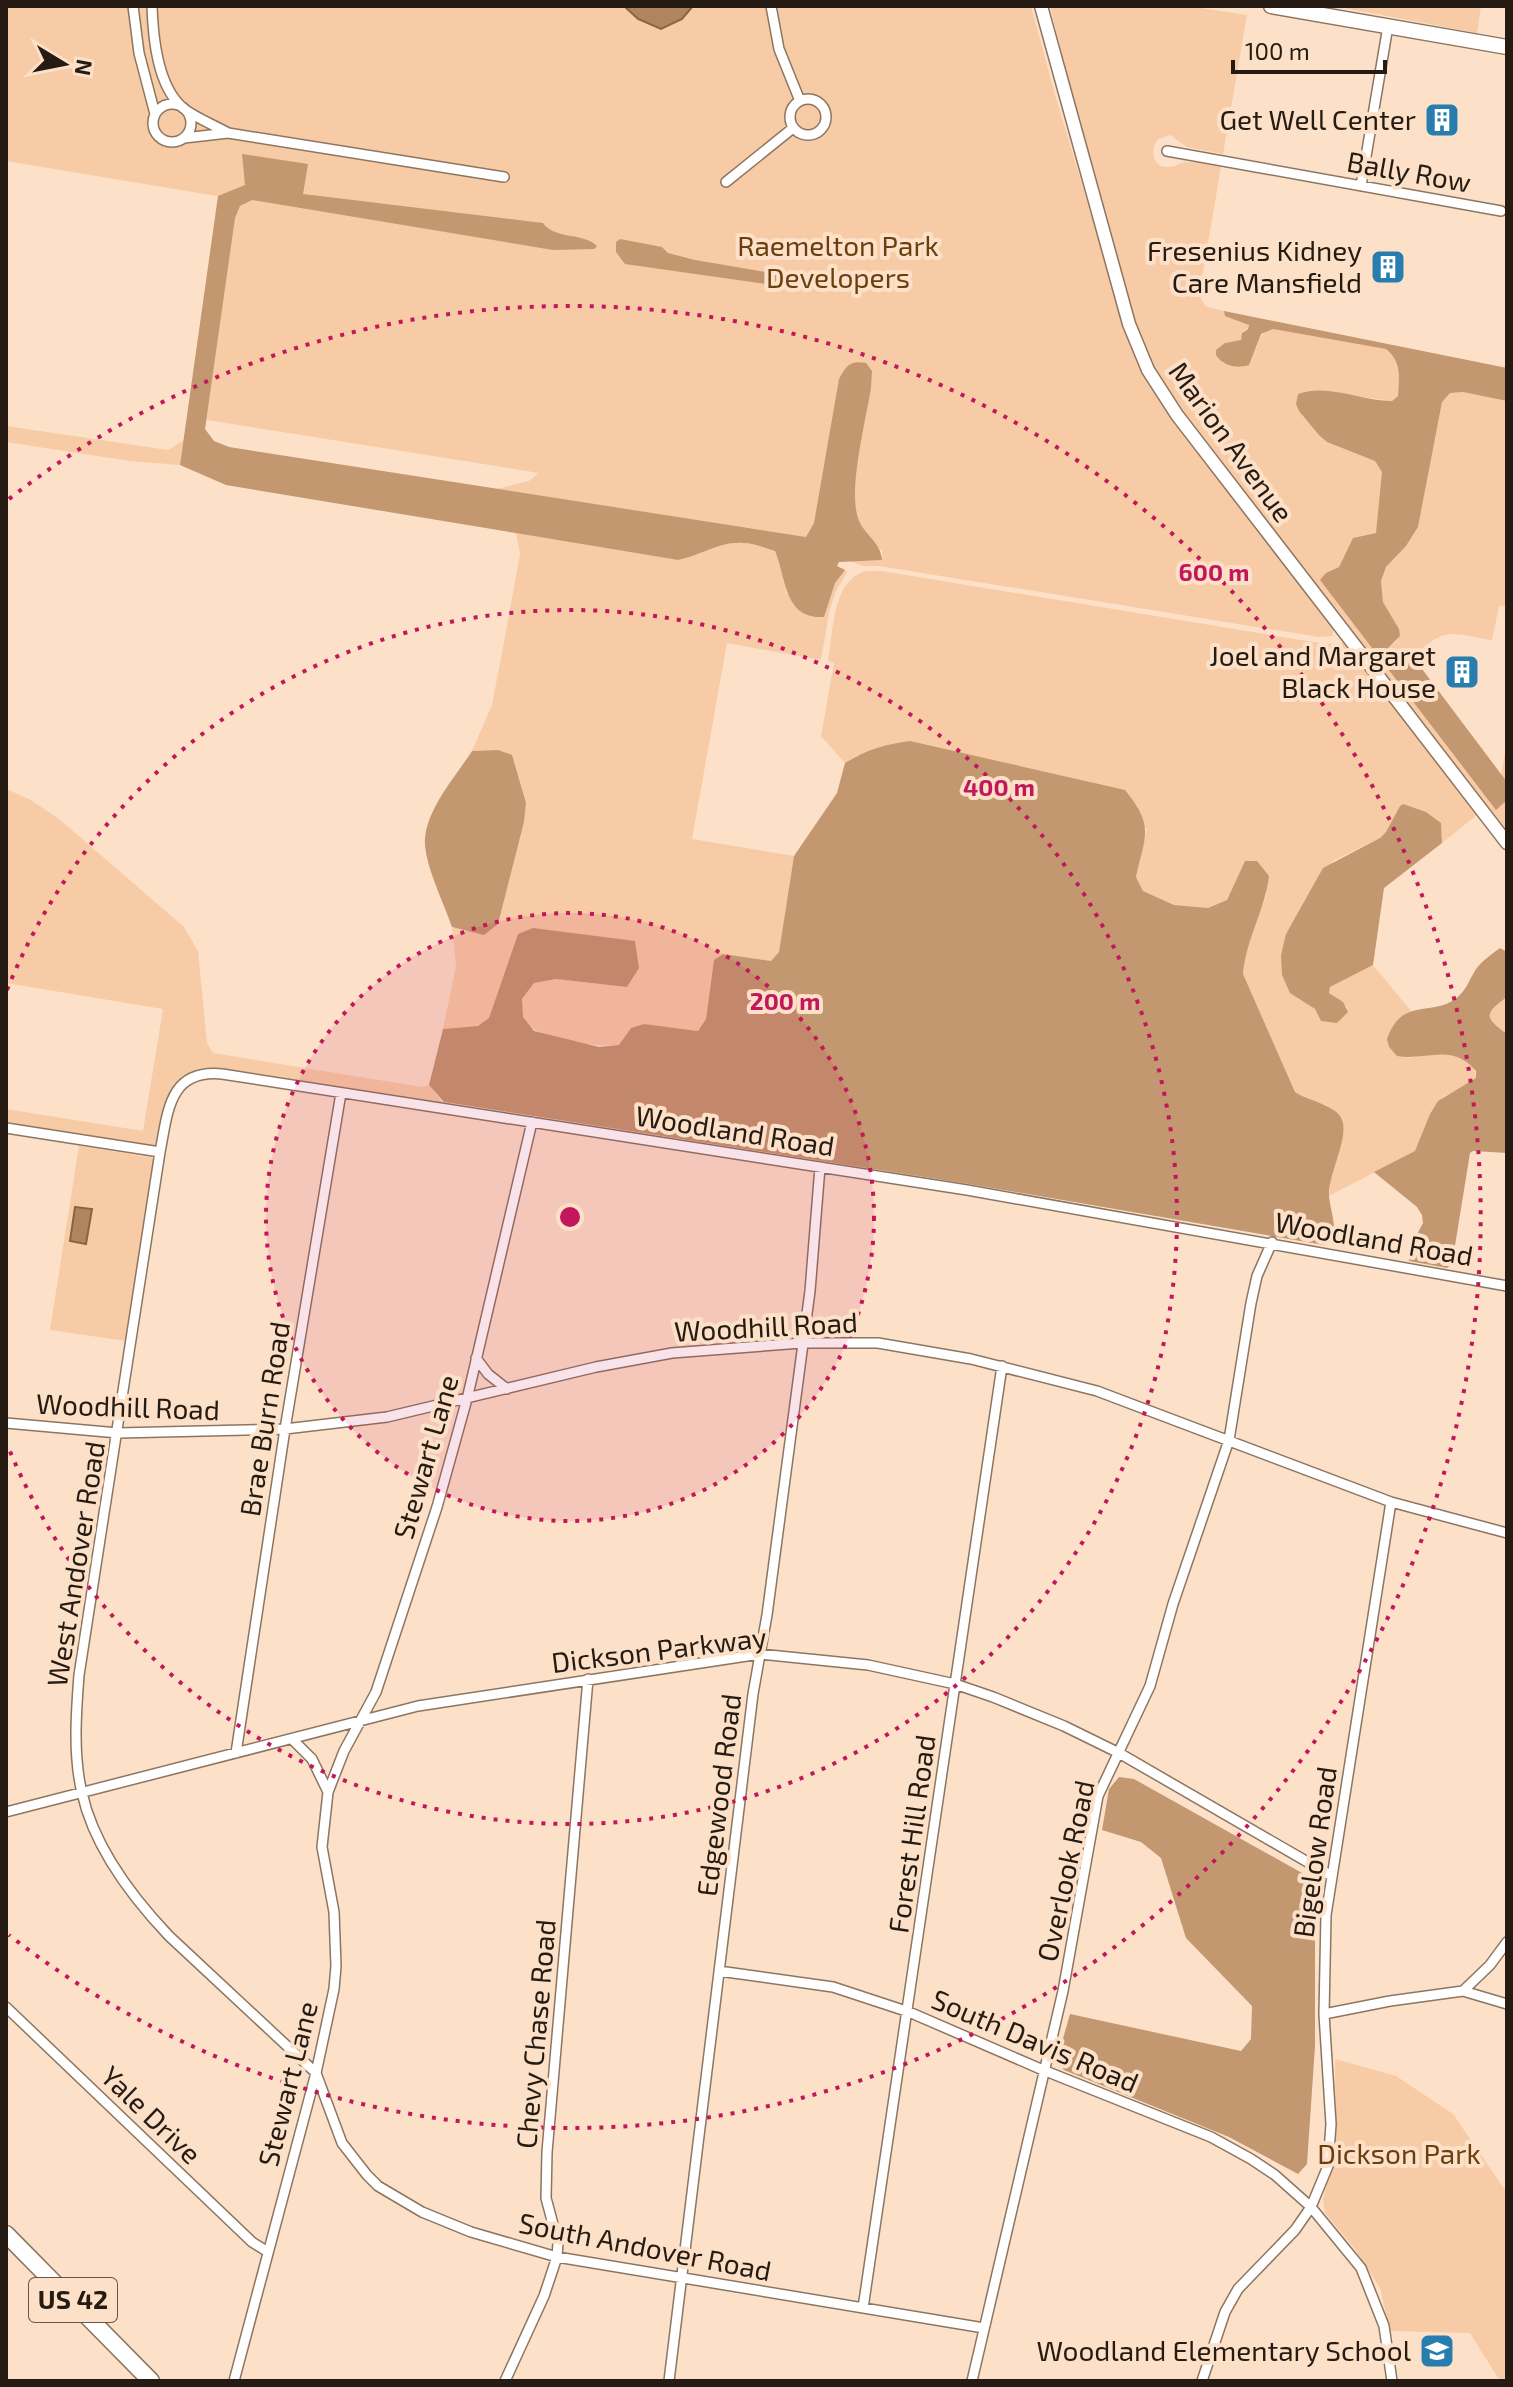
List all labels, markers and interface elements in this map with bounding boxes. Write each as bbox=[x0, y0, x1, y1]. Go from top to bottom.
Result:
north arrow bbox=[24, 24, 104, 104]
scale bar bbox=[1233, 24, 1385, 74]
text: 100 m bbox=[1245, 36, 1310, 65]
text: N bbox=[70, 58, 99, 78]
building icon: Get Well Center bbox=[1423, 101, 1461, 139]
place label: Get Well Center bbox=[1219, 102, 1416, 136]
street label: Bally Row bbox=[1345, 143, 1474, 199]
park label: Raemelton Park Developers bbox=[737, 228, 939, 294]
place label: Fresenius Kidney Care Mansfield bbox=[1147, 233, 1362, 299]
building icon: Fresenius Kidney Care Mansfield bbox=[1369, 248, 1407, 286]
street label: Marion Avenue bbox=[1162, 355, 1301, 528]
text: 600 m bbox=[1179, 557, 1249, 586]
place label: Joel and Margaret Black House bbox=[1209, 638, 1436, 704]
building icon: Joel and Margaret Black House bbox=[1443, 653, 1481, 691]
text: 400 m bbox=[963, 772, 1035, 801]
text: 200 m bbox=[750, 986, 820, 1015]
street label: Woodland Road bbox=[633, 1098, 837, 1162]
centre of rings bbox=[556, 1203, 584, 1231]
street label: Woodland Road bbox=[1272, 1204, 1476, 1272]
street label: Woodhill Road bbox=[673, 1304, 859, 1348]
street label: Brae Burn Road bbox=[232, 1319, 296, 1519]
street label: Stewart Lane bbox=[385, 1371, 465, 1543]
street label: Woodhill Road bbox=[36, 1386, 220, 1426]
street label: West Andover Road bbox=[39, 1439, 111, 1689]
street label: Dickson Parkway bbox=[549, 1619, 769, 1679]
street label: Edgewood Road bbox=[689, 1692, 747, 1898]
street label: Forest Hill Road bbox=[880, 1733, 942, 1935]
street label: Bigelow Road bbox=[1285, 1764, 1343, 1940]
street label: Overlook Road bbox=[1029, 1777, 1101, 1965]
street label: Chevy Chase Road bbox=[508, 1918, 562, 2150]
street label: South Davis Road bbox=[927, 1981, 1144, 2099]
street label: Stewart Lane bbox=[250, 1998, 324, 2170]
street label: Yale Drive bbox=[95, 2058, 209, 2170]
park label: Dickson Park bbox=[1317, 2136, 1481, 2170]
street label: South Andover Road bbox=[516, 2205, 774, 2287]
road number: US 42 bbox=[29, 2278, 117, 2322]
school or university icon: Woodland Elementary School bbox=[1418, 2332, 1456, 2370]
place label: Woodland Elementary School bbox=[1036, 2333, 1412, 2367]

